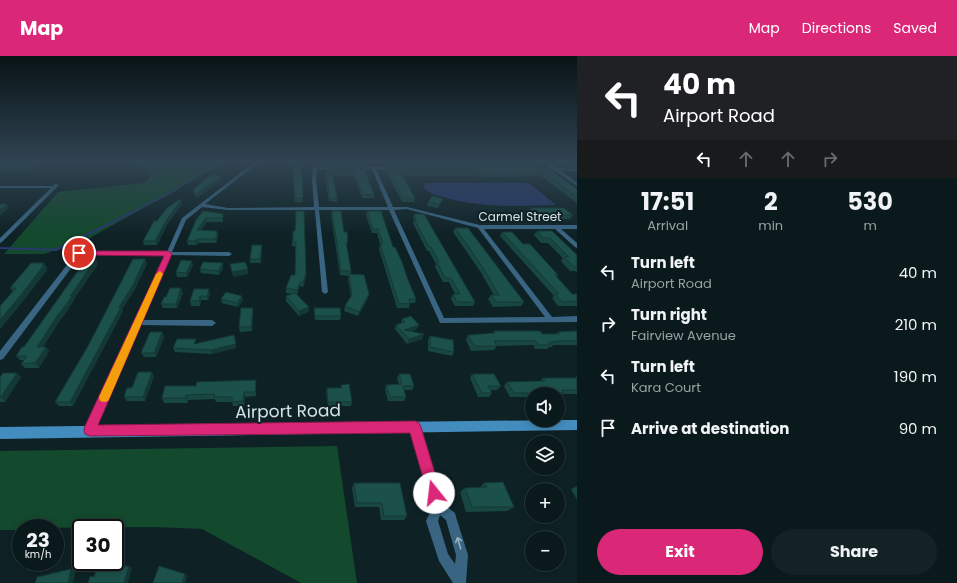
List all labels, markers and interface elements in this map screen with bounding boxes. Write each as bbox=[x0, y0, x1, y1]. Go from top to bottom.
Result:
text: Map bbox=[20, 15, 63, 42]
text: Map bbox=[749, 18, 780, 38]
text: Directions bbox=[802, 18, 871, 38]
text: Saved bbox=[893, 18, 937, 38]
text: 40 m bbox=[663, 65, 736, 104]
icon: left bbox=[597, 72, 649, 124]
text: Airport Road bbox=[663, 103, 775, 128]
icon: left bbox=[693, 148, 715, 170]
icon: ahead bbox=[735, 148, 757, 170]
icon: ahead bbox=[777, 148, 799, 170]
icon: right bbox=[819, 148, 841, 170]
text: 17:51 bbox=[641, 185, 694, 218]
text: 2 bbox=[764, 185, 778, 218]
text: 530 bbox=[847, 185, 893, 218]
street label: Carmel Street bbox=[479, 208, 561, 225]
text: Arrival bbox=[647, 216, 688, 235]
text: min bbox=[758, 216, 783, 235]
text: m bbox=[863, 216, 877, 235]
pin bbox=[62, 236, 96, 270]
icon: arrive bbox=[68, 242, 90, 264]
text: Turn left bbox=[631, 252, 695, 273]
icon: left bbox=[597, 261, 619, 283]
text: 40 m bbox=[899, 262, 937, 283]
text: Airport Road bbox=[631, 274, 712, 293]
text: Turn right bbox=[631, 304, 707, 325]
icon: right bbox=[597, 313, 619, 335]
text: 210 m bbox=[895, 314, 937, 335]
text: Fairview Avenue bbox=[631, 326, 736, 345]
text: Turn left bbox=[631, 356, 695, 377]
icon: left bbox=[597, 365, 619, 387]
text: 190 m bbox=[894, 366, 937, 387]
text: Kara Court bbox=[631, 378, 701, 397]
map controls bbox=[525, 387, 565, 571]
button: sound bbox=[525, 387, 565, 427]
street label: Airport Road bbox=[235, 398, 341, 424]
icon: arrive bbox=[597, 417, 619, 439]
text: Arrive at destination bbox=[631, 418, 789, 439]
text: 90 m bbox=[899, 418, 937, 439]
button: layers bbox=[525, 435, 565, 475]
position arrow bbox=[413, 472, 455, 514]
button: + bbox=[525, 483, 565, 523]
speed limit sign: 30 bbox=[72, 519, 124, 571]
text: 23 bbox=[26, 526, 50, 554]
button: Exit bbox=[597, 529, 763, 575]
button: Share bbox=[771, 529, 937, 575]
button: − bbox=[525, 531, 565, 571]
one-way arrow bbox=[455, 536, 462, 549]
text: km/h bbox=[25, 547, 51, 562]

